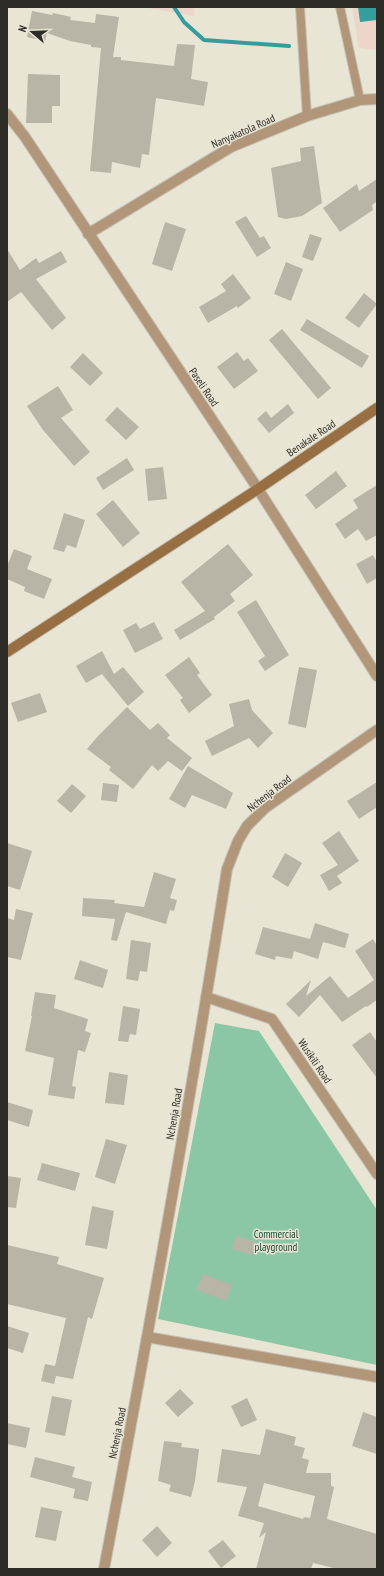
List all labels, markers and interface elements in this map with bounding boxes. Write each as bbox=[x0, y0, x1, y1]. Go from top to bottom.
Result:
north arrow bbox=[12, 12, 52, 52]
text: N bbox=[15, 24, 30, 34]
street label: Nanyakatola Road bbox=[209, 111, 277, 151]
street label: Paseli Road bbox=[186, 365, 222, 409]
street label: Benakale Road bbox=[284, 416, 338, 459]
street label: Nchenja Road bbox=[244, 771, 294, 814]
street label: Wusikili Road bbox=[295, 1036, 335, 1086]
street label: Nchenja Road bbox=[163, 1087, 185, 1141]
park label: Commercial playground bbox=[254, 1227, 299, 1254]
street label: Nchenja Road bbox=[105, 1406, 129, 1460]

